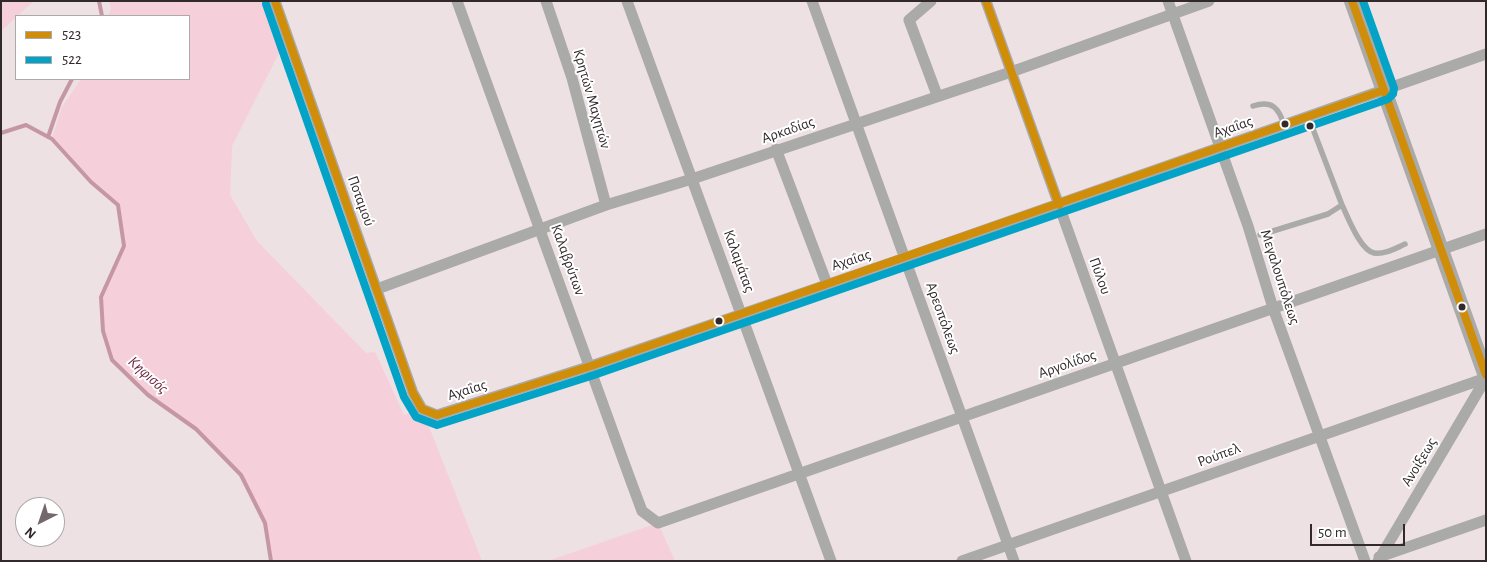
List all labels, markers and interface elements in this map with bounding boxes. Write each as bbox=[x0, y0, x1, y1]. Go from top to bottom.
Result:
legend bbox=[15, 15, 190, 80]
text: 523 bbox=[62, 27, 81, 42]
street label: Κρητών Μαχητών bbox=[569, 47, 615, 151]
text: 522 bbox=[62, 52, 82, 67]
street label: Αχαΐας bbox=[1211, 112, 1255, 142]
street label: Αρκαδίας bbox=[759, 113, 817, 147]
unlabelled marker bbox=[1280, 119, 1290, 129]
unlabelled marker bbox=[1305, 121, 1315, 131]
street label: Ποταμού bbox=[344, 173, 378, 229]
street label: Καλαβρύτων bbox=[547, 222, 589, 298]
street label: Καλαμάτας bbox=[719, 227, 759, 295]
street label: Μεγαλουπόλεως bbox=[1256, 227, 1304, 327]
street label: Αχαΐας bbox=[829, 245, 873, 275]
street label: Πύλου bbox=[1085, 255, 1115, 297]
street label: Αρεοπόλεως bbox=[922, 280, 964, 356]
unlabelled marker bbox=[1457, 302, 1467, 312]
unlabelled marker bbox=[714, 316, 724, 326]
street label: Αργολίδος bbox=[1036, 346, 1098, 382]
water label: Κηφισός bbox=[124, 352, 172, 398]
street label: Αχαΐας bbox=[445, 376, 489, 404]
street label: Ανοίξεως bbox=[1397, 434, 1441, 490]
street label: Ρούπελ bbox=[1195, 439, 1243, 471]
north arrow bbox=[15, 497, 65, 547]
scale bar bbox=[1312, 514, 1407, 546]
text: N bbox=[23, 524, 39, 541]
text: 50 m bbox=[1318, 525, 1347, 540]

